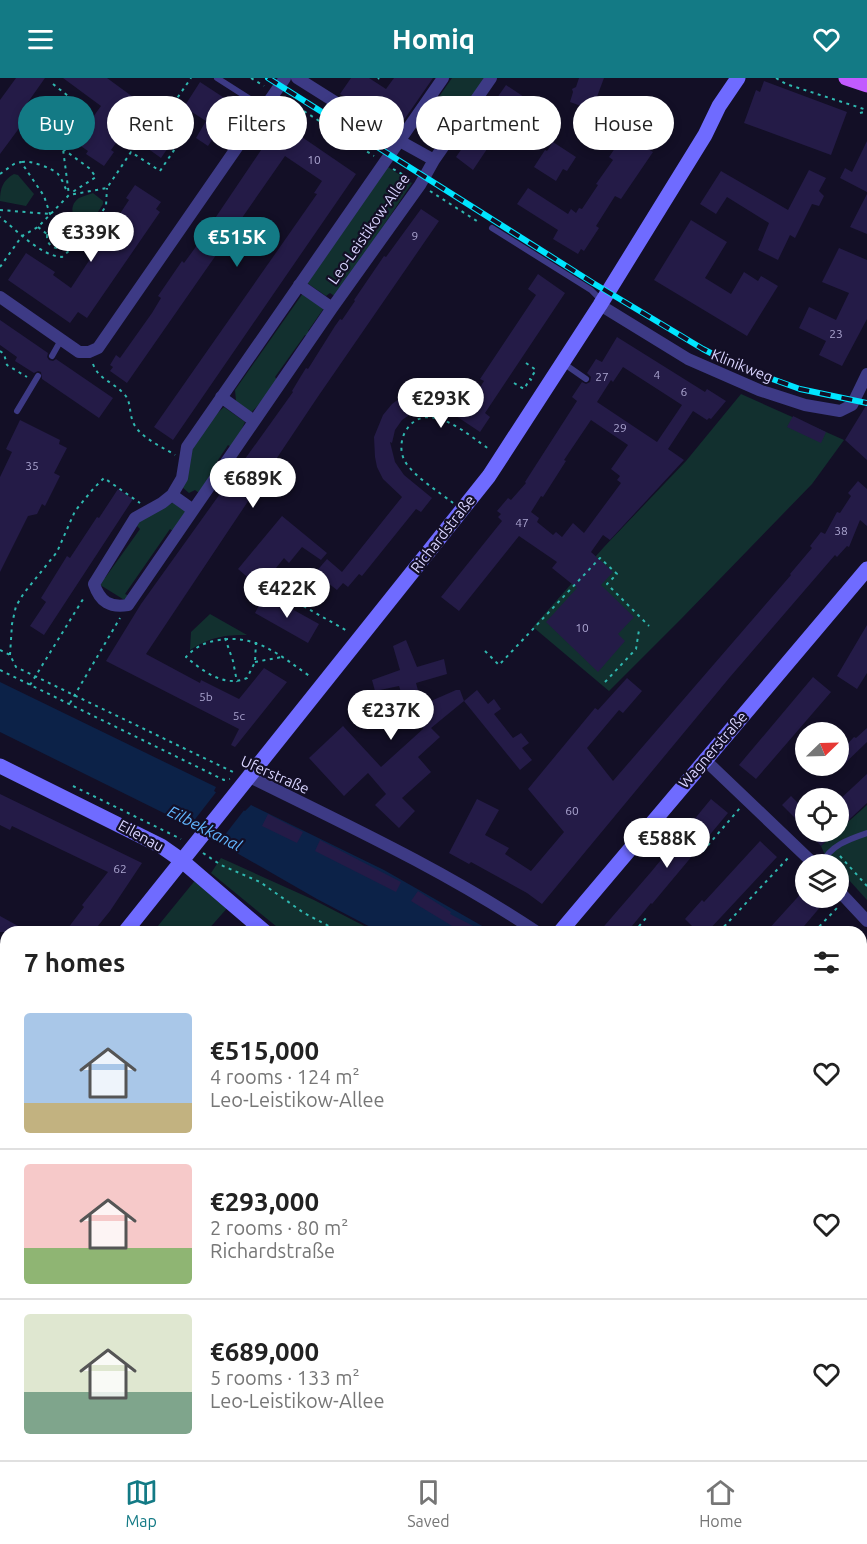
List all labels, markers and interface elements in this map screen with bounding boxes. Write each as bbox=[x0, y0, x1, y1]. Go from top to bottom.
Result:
icon: menu bbox=[24, 23, 57, 56]
icon: heart bbox=[810, 23, 843, 56]
text: Homiq bbox=[392, 24, 475, 54]
chip: Buy bbox=[18, 96, 95, 150]
chip: Rent bbox=[107, 96, 194, 150]
chip: Filters bbox=[206, 96, 307, 150]
chip: New bbox=[319, 96, 404, 150]
chip: Apartment bbox=[416, 96, 561, 150]
chip: House bbox=[573, 96, 674, 150]
house number: 10 bbox=[307, 153, 321, 166]
street label: Leo-Leistikow-Allee bbox=[324, 170, 413, 287]
pin: €339K bbox=[49, 212, 133, 263]
pin: €515K bbox=[195, 217, 279, 268]
text: €339K bbox=[62, 220, 120, 243]
text: €515K bbox=[208, 225, 266, 248]
house number: 9 bbox=[412, 229, 418, 242]
house number: 23 bbox=[829, 327, 843, 340]
street label: Klinikweg bbox=[709, 345, 776, 386]
house number: 4 bbox=[654, 368, 661, 381]
house number: 27 bbox=[595, 370, 609, 383]
pin: €293K bbox=[399, 378, 483, 429]
house number: 6 bbox=[681, 385, 688, 398]
text: €293K bbox=[412, 386, 470, 409]
house number: 29 bbox=[613, 421, 627, 434]
pin: €689K bbox=[211, 458, 295, 509]
house number: 35 bbox=[25, 459, 39, 472]
text: €689K bbox=[224, 466, 282, 489]
street label: Richardstraße bbox=[407, 491, 478, 576]
house number: 47 bbox=[515, 516, 529, 529]
house number: 38 bbox=[834, 524, 848, 537]
pin: €422K bbox=[245, 568, 329, 619]
text: €422K bbox=[258, 576, 316, 599]
house number: 10 bbox=[575, 621, 589, 634]
house number: 5b bbox=[199, 690, 213, 703]
pin: €237K bbox=[349, 690, 433, 741]
text: €237K bbox=[362, 698, 420, 721]
street label: Wagnerstraße bbox=[675, 708, 750, 791]
house number: 5c bbox=[233, 709, 246, 722]
north arrow bbox=[795, 722, 849, 776]
map controls bbox=[795, 722, 849, 908]
street label: Uferstraße bbox=[238, 752, 312, 797]
button: locate bbox=[795, 788, 849, 842]
water label: Eilbekkanal bbox=[165, 802, 246, 855]
house number: 60 bbox=[565, 804, 579, 817]
street label: Eilenau bbox=[116, 816, 167, 855]
pin: €588K bbox=[625, 818, 709, 869]
text: €588K bbox=[638, 826, 696, 849]
button: layers bbox=[795, 854, 849, 908]
house number: 62 bbox=[113, 862, 127, 875]
icon: filters bbox=[810, 946, 843, 979]
text: 7 homes bbox=[24, 948, 125, 977]
text: €515,000 bbox=[210, 1036, 319, 1065]
icon: home bbox=[72, 1037, 144, 1109]
icon: heart bbox=[810, 1057, 843, 1090]
text: 4 rooms · 124 m² bbox=[210, 1065, 360, 1088]
text: Leo-Leistikow-Allee bbox=[210, 1088, 384, 1111]
text: €293,000 bbox=[210, 1187, 319, 1216]
icon: home bbox=[72, 1188, 144, 1260]
icon: heart bbox=[810, 1208, 843, 1241]
text: 2 rooms · 80 m² bbox=[210, 1216, 348, 1239]
text: Richardstraße bbox=[210, 1239, 335, 1262]
text: €689,000 bbox=[210, 1337, 319, 1366]
icon: home bbox=[72, 1338, 144, 1410]
icon: heart bbox=[810, 1358, 843, 1391]
text: 5 rooms · 133 m² bbox=[210, 1366, 360, 1389]
text: Leo-Leistikow-Allee bbox=[210, 1389, 384, 1412]
tab: Map bbox=[125, 1476, 158, 1530]
tab: Saved bbox=[407, 1476, 450, 1530]
tab: Home bbox=[699, 1476, 742, 1530]

